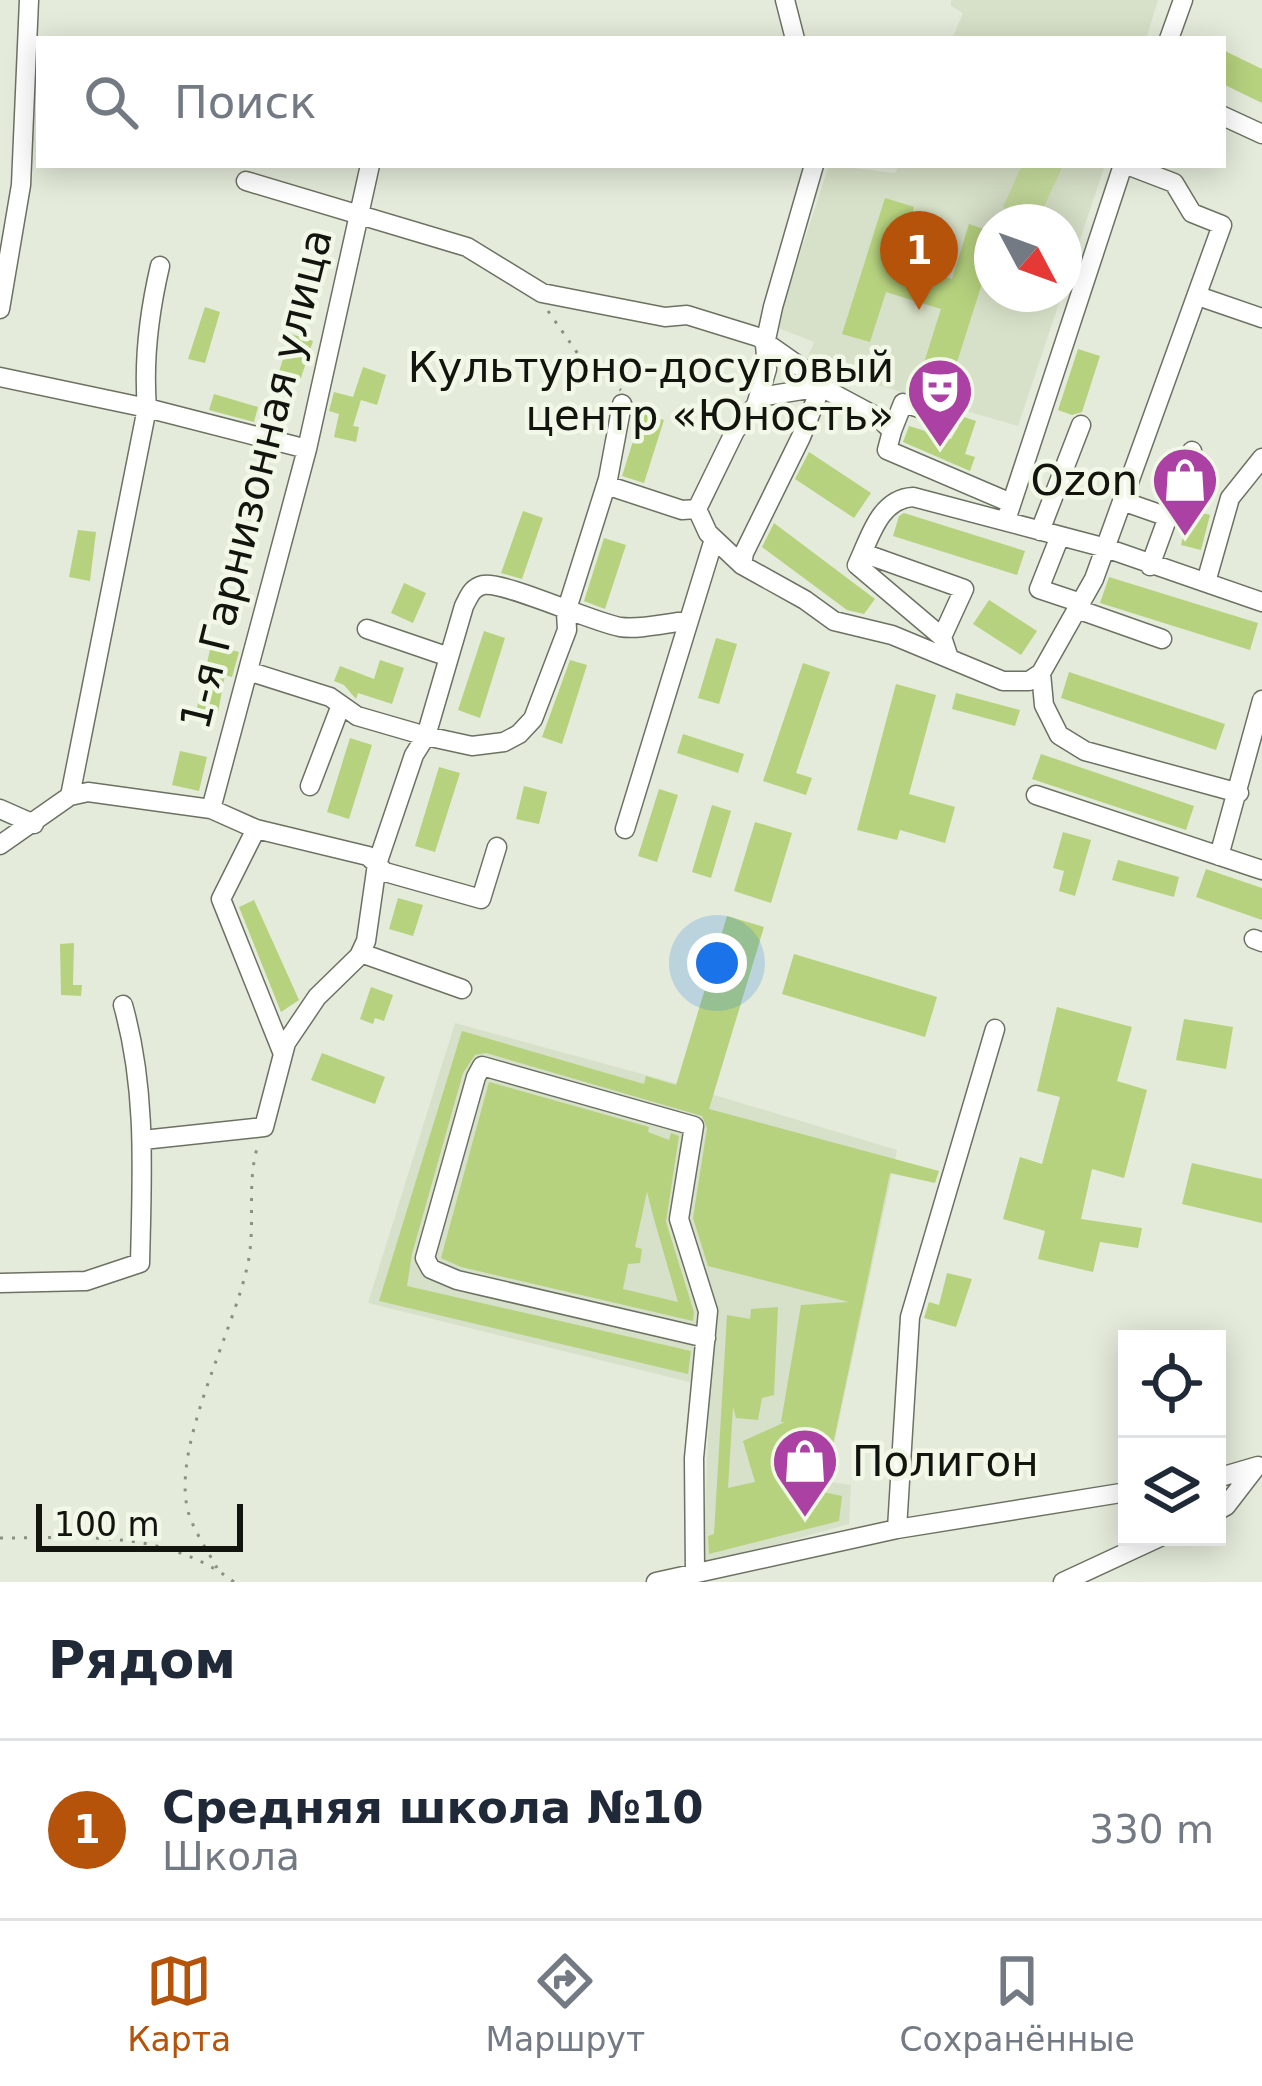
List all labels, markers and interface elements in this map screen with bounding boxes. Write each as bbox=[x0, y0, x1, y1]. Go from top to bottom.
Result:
search box bbox=[36, 36, 1226, 168]
icon: search bbox=[78, 69, 144, 135]
text: Поиск bbox=[174, 76, 317, 129]
north arrow bbox=[974, 204, 1082, 312]
pin: 1 bbox=[880, 211, 958, 310]
street label: 1-я Гарнизонная улица bbox=[170, 224, 342, 734]
place label: Культурно-досуговый центр «Юность» bbox=[408, 343, 894, 440]
theatre icon: Культурно-досуговый центр «Юность» bbox=[905, 356, 975, 450]
shop icon: Ozon bbox=[1150, 445, 1220, 539]
place label: Ozon bbox=[1031, 456, 1138, 505]
your location bbox=[687, 933, 747, 993]
map controls bbox=[1118, 1330, 1226, 1546]
button: locate bbox=[1118, 1330, 1226, 1438]
shop icon: Полигон bbox=[770, 1426, 840, 1520]
place label: Полигон bbox=[852, 1437, 1039, 1486]
button: layers bbox=[1118, 1438, 1226, 1546]
scale bar bbox=[36, 1498, 243, 1551]
text: 100 m bbox=[54, 1505, 160, 1544]
text: Рядом bbox=[48, 1631, 236, 1690]
text: Средняя школа №10 bbox=[162, 1781, 704, 1834]
text: 1 bbox=[73, 1807, 101, 1852]
text: 330 m bbox=[1089, 1807, 1214, 1852]
text: Школа bbox=[162, 1834, 300, 1879]
tab: Карта bbox=[127, 1948, 231, 2059]
tab: Маршрут bbox=[486, 1948, 645, 2059]
tab: Сохранённые bbox=[899, 1948, 1135, 2059]

